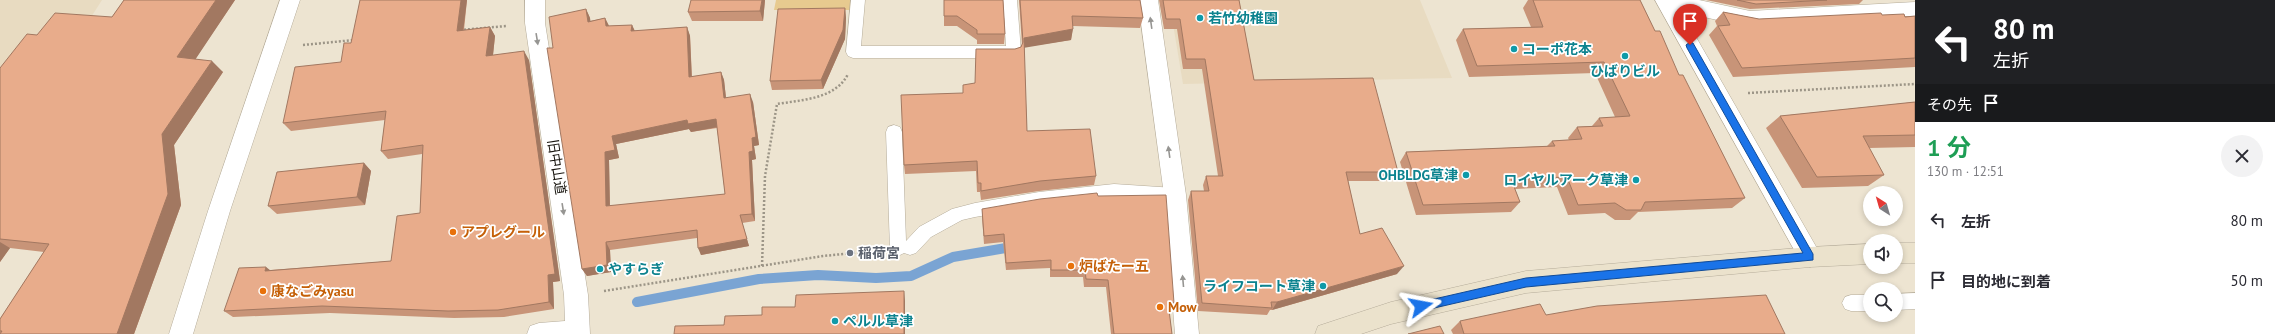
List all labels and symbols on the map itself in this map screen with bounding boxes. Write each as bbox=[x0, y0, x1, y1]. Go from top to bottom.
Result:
pin bbox=[1673, 4, 1707, 45]
place label: 若竹幼稚園 bbox=[1208, 9, 1278, 27]
marker: 若竹幼稚園 bbox=[1195, 13, 1205, 23]
one-way arrow bbox=[1148, 17, 1154, 29]
one-way arrow bbox=[534, 33, 540, 45]
place label: コーポ花本 bbox=[1522, 40, 1592, 58]
marker: コーポ花本 bbox=[1509, 44, 1519, 54]
marker: ひばりビル bbox=[1620, 51, 1630, 61]
place label: ひばりビル bbox=[1590, 62, 1660, 80]
street label: 旧中山道 bbox=[544, 138, 570, 196]
one-way arrow bbox=[1166, 146, 1172, 158]
place label: OHBLDG草津 bbox=[1378, 166, 1458, 184]
marker: OHBLDG草津 bbox=[1461, 170, 1471, 180]
place label: ロイヤルアーク草津 bbox=[1503, 171, 1628, 189]
marker: ロイヤルアーク草津 bbox=[1631, 175, 1641, 185]
north arrow bbox=[1863, 186, 1903, 226]
one-way arrow bbox=[560, 203, 566, 215]
place label: アプレグール bbox=[461, 223, 545, 241]
marker: アプレグール bbox=[448, 227, 458, 237]
place label: 稲荷宮 bbox=[858, 244, 900, 262]
marker: 稲荷宮 bbox=[845, 248, 855, 258]
place label: 炉ばたー五 bbox=[1079, 257, 1149, 275]
place label: やすらぎ bbox=[608, 260, 664, 278]
marker: 炉ばたー五 bbox=[1066, 261, 1076, 271]
marker: やすらぎ bbox=[595, 264, 605, 274]
one-way arrow bbox=[1179, 275, 1186, 287]
place label: ライフコート草津 bbox=[1203, 277, 1315, 295]
marker: ライフコート草津 bbox=[1318, 281, 1328, 291]
place label: 康なごみyasu bbox=[271, 282, 354, 300]
position arrow bbox=[1400, 285, 1442, 327]
marker: 康なごみyasu bbox=[258, 286, 268, 296]
place label: Mow bbox=[1168, 298, 1198, 316]
marker: Mow bbox=[1155, 302, 1165, 312]
place label: ペルル草津 bbox=[843, 312, 913, 330]
marker: ペルル草津 bbox=[830, 316, 840, 326]

